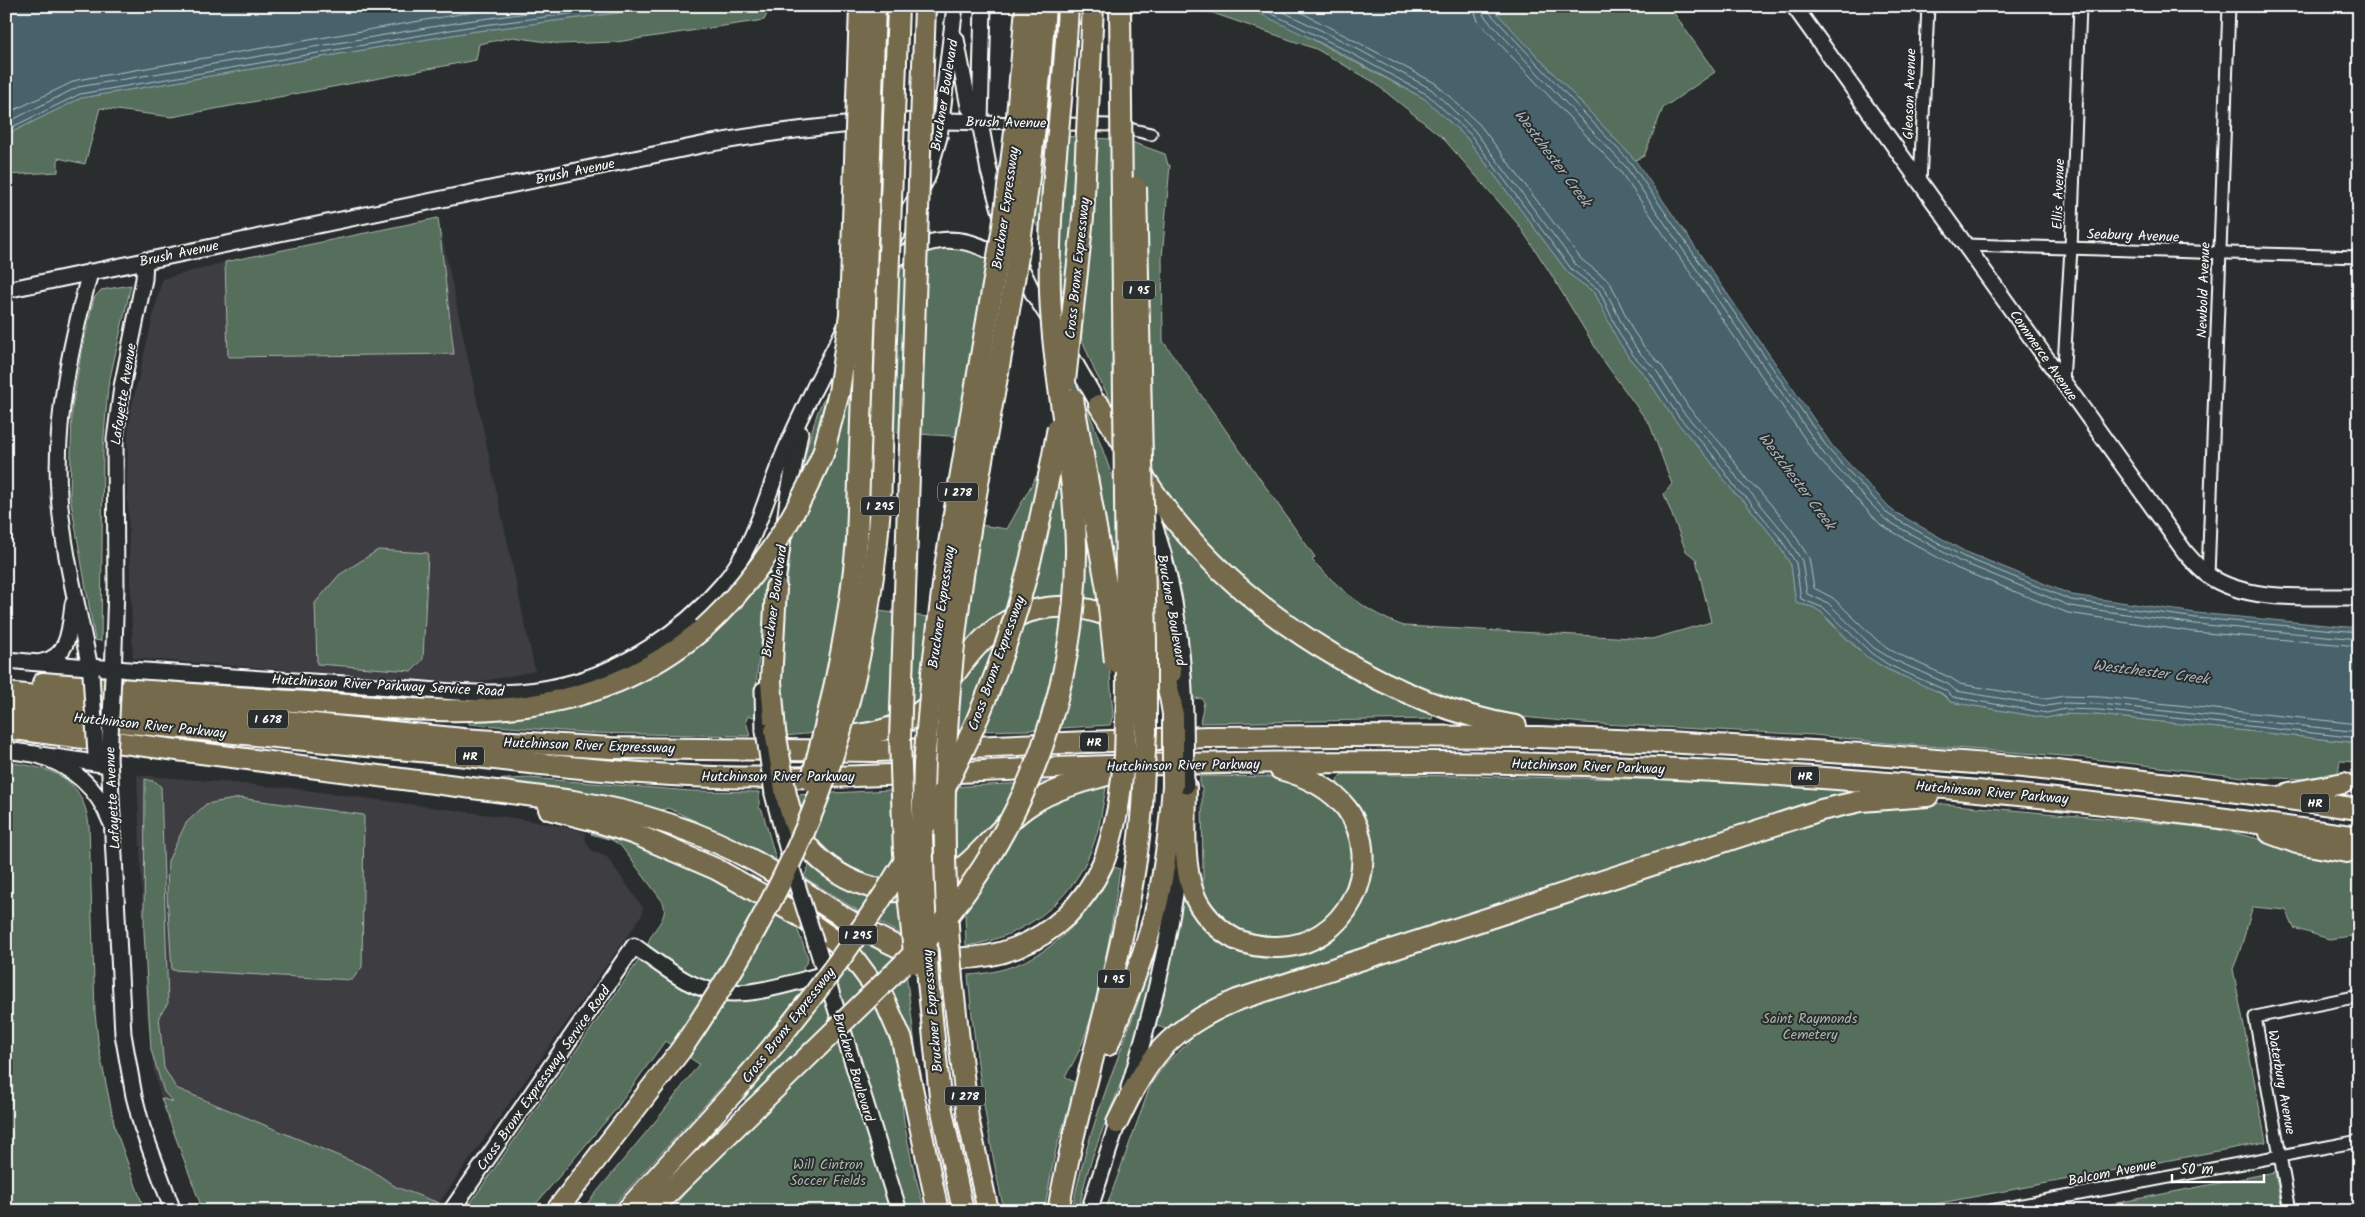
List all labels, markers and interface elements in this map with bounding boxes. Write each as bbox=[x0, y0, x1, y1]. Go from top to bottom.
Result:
street label: Bruckner Boulevard bbox=[925, 37, 965, 153]
street label: Gleason Avenue bbox=[1897, 47, 1923, 140]
water label: Westchester Creek bbox=[1508, 105, 1598, 214]
street label: Brush Avenue bbox=[965, 111, 1047, 135]
street label: Bruckner Expressway bbox=[987, 145, 1026, 271]
street label: Brush Avenue bbox=[534, 153, 618, 191]
street label: Ellis Avenue bbox=[2047, 157, 2071, 230]
street label: Cross Bronx Expressway bbox=[1060, 196, 1096, 340]
street label: Seabury Avenue bbox=[2086, 223, 2180, 249]
street label: Brush Avenue bbox=[138, 235, 222, 273]
street label: Newbold Avenue bbox=[2191, 241, 2217, 338]
road number: I 95 bbox=[1123, 280, 1155, 300]
street label: Commerce Avenue bbox=[2003, 305, 2083, 406]
street label: Lafayette Avenue bbox=[105, 341, 143, 447]
water label: Westchester Creek bbox=[1752, 428, 1842, 537]
road number: I 278 bbox=[938, 482, 978, 502]
road number: I 295 bbox=[861, 496, 899, 516]
street label: Bruckner Boulevard bbox=[756, 543, 794, 659]
street label: Bruckner Expressway bbox=[923, 544, 962, 670]
street label: Bruckner Boulevard bbox=[1150, 553, 1192, 669]
street label: Cross Bronx Expressway bbox=[962, 592, 1032, 734]
water label: Westchester Creek bbox=[2092, 654, 2212, 692]
street label: Hutchinson River Parkway Service Road bbox=[271, 669, 506, 703]
street label: Hutchinson River Parkway bbox=[73, 707, 228, 745]
road number: I 678 bbox=[248, 710, 288, 729]
street label: Hutchinson River Expressway bbox=[503, 732, 676, 760]
road number: HR bbox=[1080, 732, 1108, 752]
street label: Lafayette Avenue bbox=[99, 745, 127, 850]
road number: HR bbox=[456, 746, 484, 766]
street label: Hutchinson River Parkway bbox=[1511, 753, 1665, 781]
street label: Hutchinson River Parkway bbox=[1106, 754, 1260, 778]
street label: Hutchinson River Parkway bbox=[701, 766, 855, 788]
road number: HR bbox=[1791, 766, 1819, 786]
street label: Hutchinson River Parkway bbox=[1915, 775, 2070, 811]
road number: HR bbox=[2301, 794, 2329, 812]
road number: I 295 bbox=[839, 926, 877, 944]
street label: Bruckner Expressway bbox=[917, 948, 949, 1073]
street label: Cross Bronx Expressway bbox=[736, 963, 841, 1088]
road number: I 95 bbox=[1098, 970, 1130, 989]
street label: Cross Bronx Expressway Service Road bbox=[471, 981, 617, 1176]
park label: Saint Raymonds Cemetery bbox=[1762, 1008, 1858, 1046]
street label: Bruckner Boulevard bbox=[826, 1010, 880, 1125]
street label: Waterbury Avenue bbox=[2261, 1028, 2301, 1137]
road number: I 278 bbox=[945, 1086, 985, 1106]
scale bar bbox=[2172, 1152, 2265, 1184]
park label: Will Cintron Soccer Fields bbox=[790, 1154, 866, 1192]
street label: Balcom Avenue bbox=[2066, 1154, 2159, 1192]
text: 50 m bbox=[2180, 1158, 2214, 1182]

